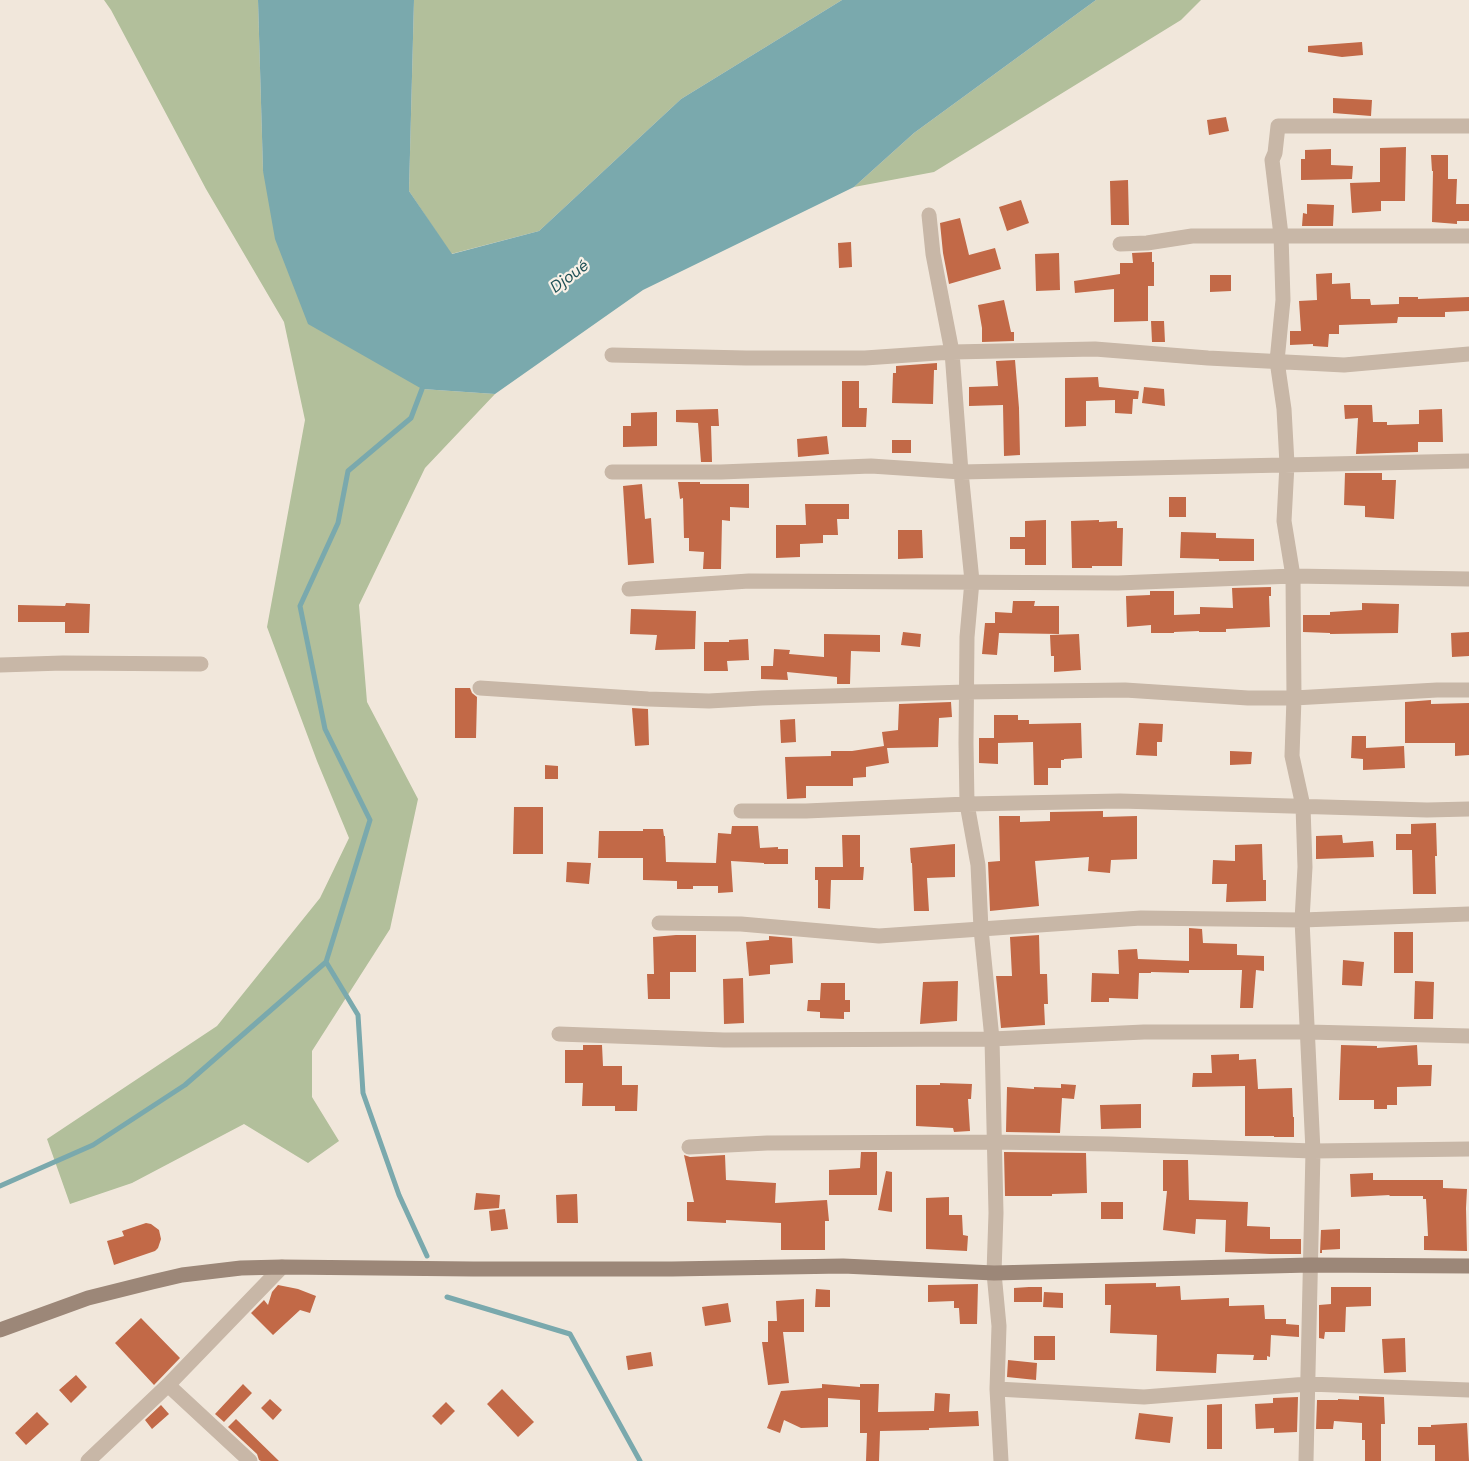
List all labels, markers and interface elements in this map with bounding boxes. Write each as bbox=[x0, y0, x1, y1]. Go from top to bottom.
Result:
water label: Djoué bbox=[547, 256, 593, 298]

